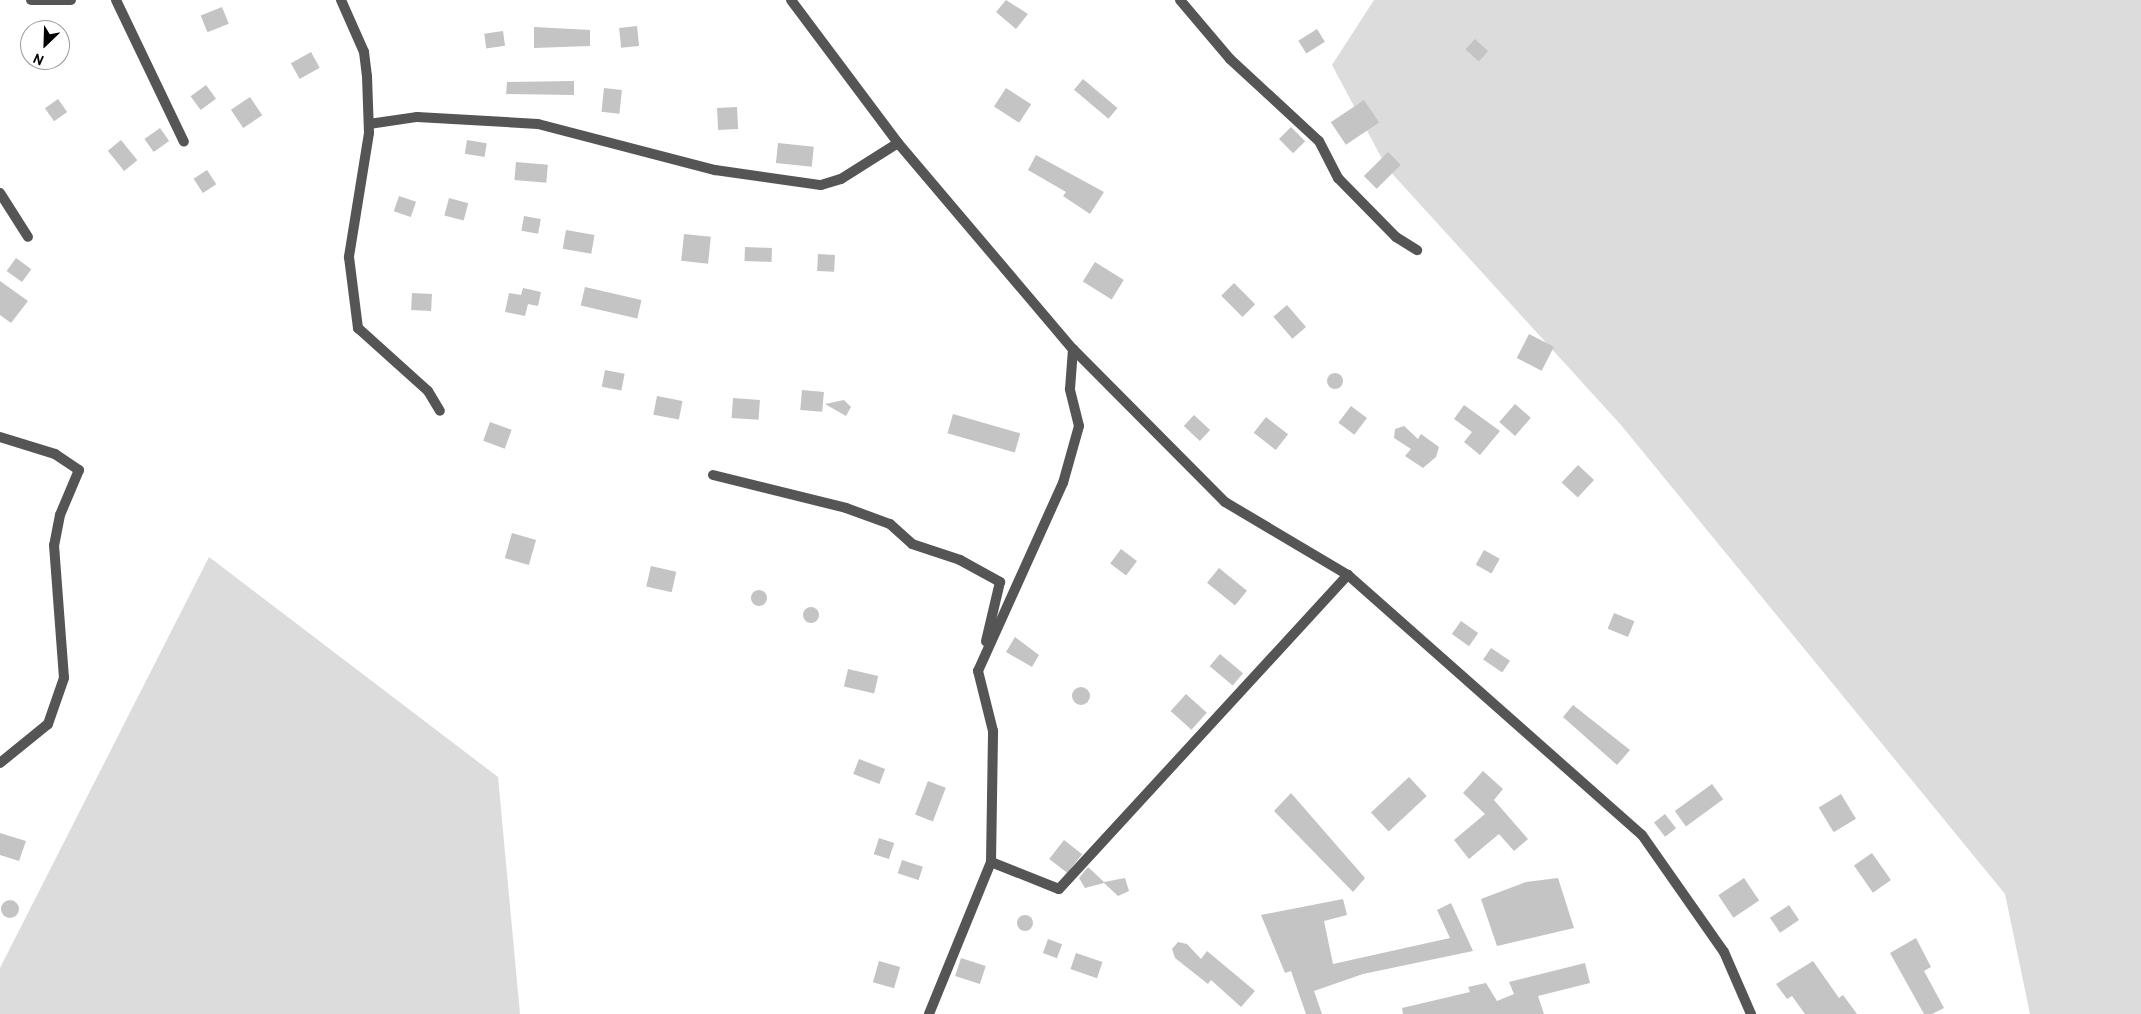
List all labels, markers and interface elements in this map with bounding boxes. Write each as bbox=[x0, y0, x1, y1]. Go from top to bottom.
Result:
north arrow bbox=[20, 20, 70, 70]
text: N bbox=[31, 48, 47, 68]

